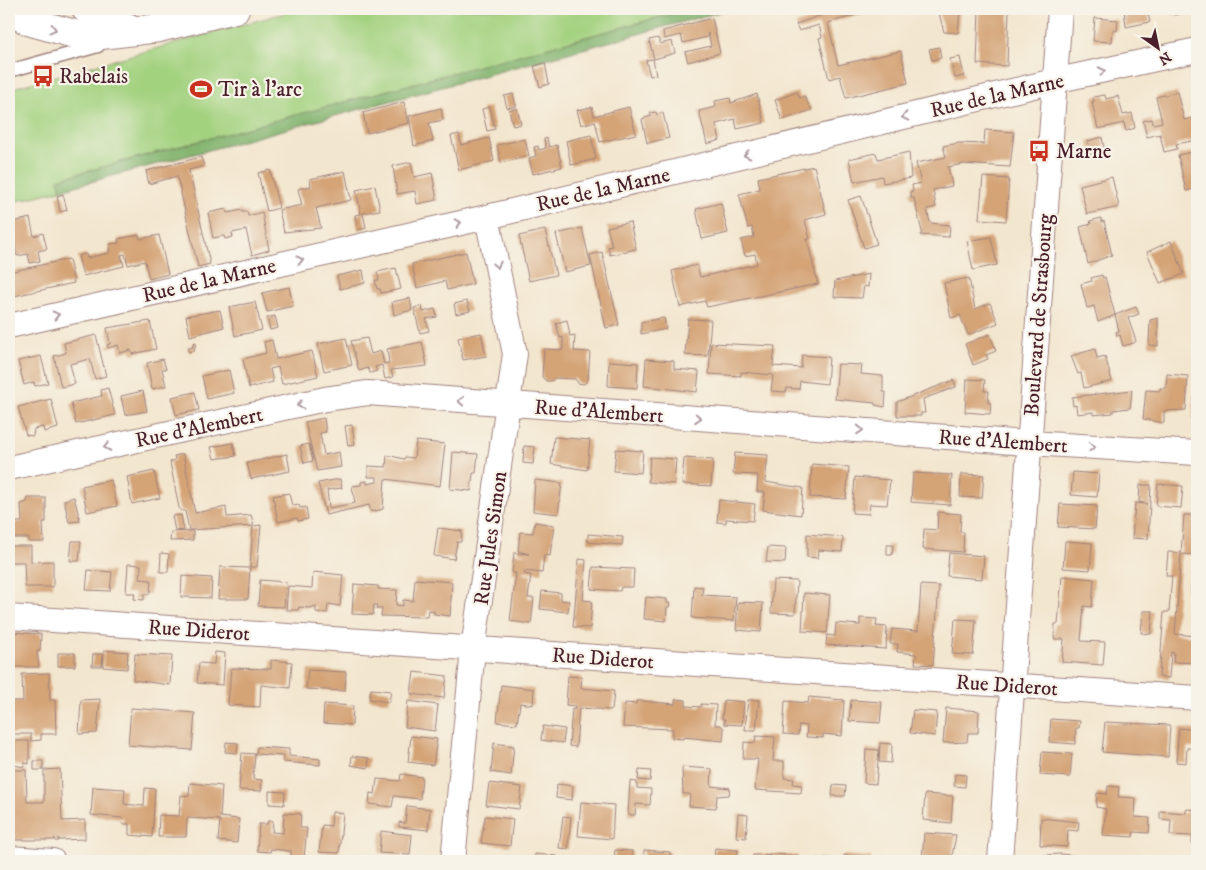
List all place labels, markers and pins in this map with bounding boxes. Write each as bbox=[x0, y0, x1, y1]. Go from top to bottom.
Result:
bus stop icon: Rabelais bbox=[30, 63, 56, 89]
place label: Rabelais bbox=[59, 64, 128, 90]
sports icon: Tir à l'arc bbox=[188, 76, 214, 102]
place label: Tir à l'arc bbox=[218, 77, 302, 103]
bus stop icon: Marne bbox=[1026, 138, 1052, 164]
place label: Marne bbox=[1056, 139, 1112, 165]

